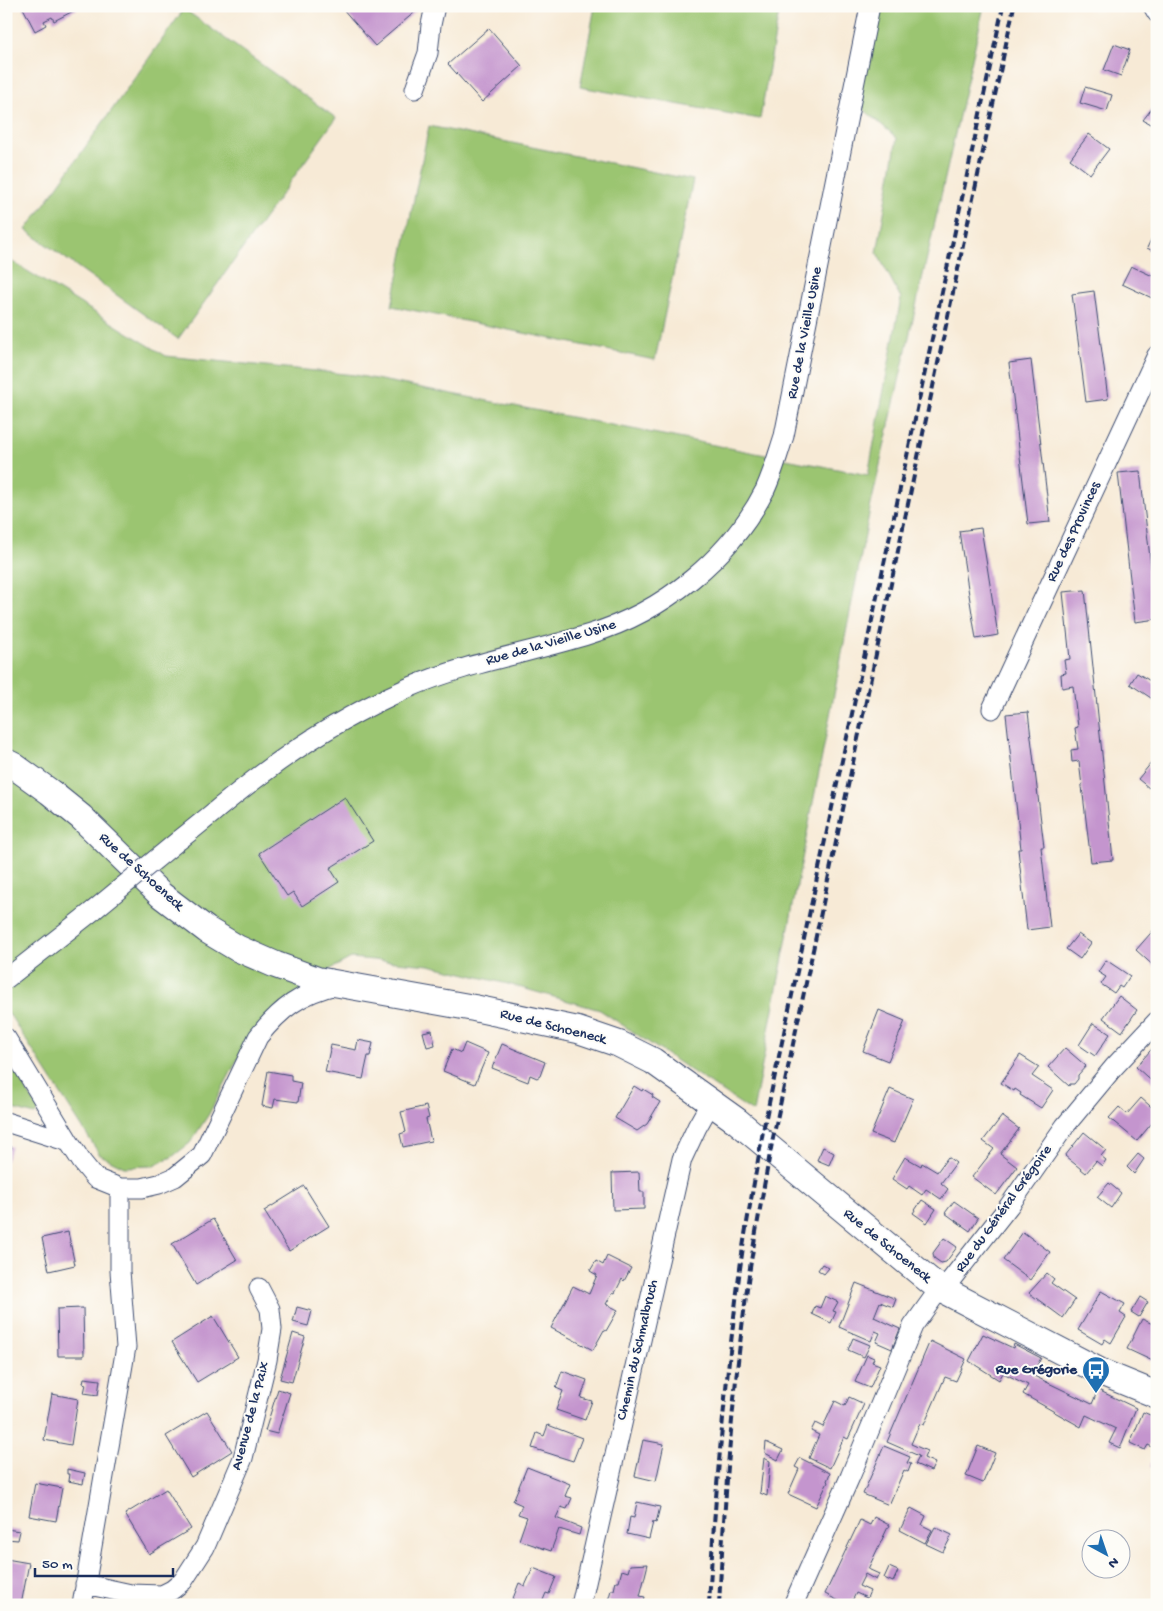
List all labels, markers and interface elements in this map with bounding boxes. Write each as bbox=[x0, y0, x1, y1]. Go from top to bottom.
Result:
street label: Rue de la Vieille Usine bbox=[783, 265, 827, 401]
street label: Rue des Provinces bbox=[1043, 479, 1105, 585]
street label: Rue de la Vieille Usine bbox=[484, 616, 618, 670]
street label: Rue de Schoeneck bbox=[95, 829, 188, 916]
street label: Rue de Schoeneck bbox=[498, 1005, 609, 1049]
street label: Rue du Général Grégoire bbox=[952, 1142, 1056, 1276]
street label: Rue de Schoeneck bbox=[839, 1205, 936, 1288]
street label: Chemin du Schmalbruch bbox=[613, 1278, 663, 1422]
bus stop icon: Rue Grégorie bbox=[1081, 1355, 1111, 1394]
street label: Avenue de la Paix bbox=[228, 1360, 274, 1472]
place label: Rue Grégorie bbox=[995, 1361, 1078, 1379]
north arrow bbox=[1080, 1528, 1130, 1578]
scale bar bbox=[35, 1546, 172, 1578]
text: N bbox=[1104, 1553, 1122, 1571]
text: 50 m bbox=[42, 1556, 73, 1574]

